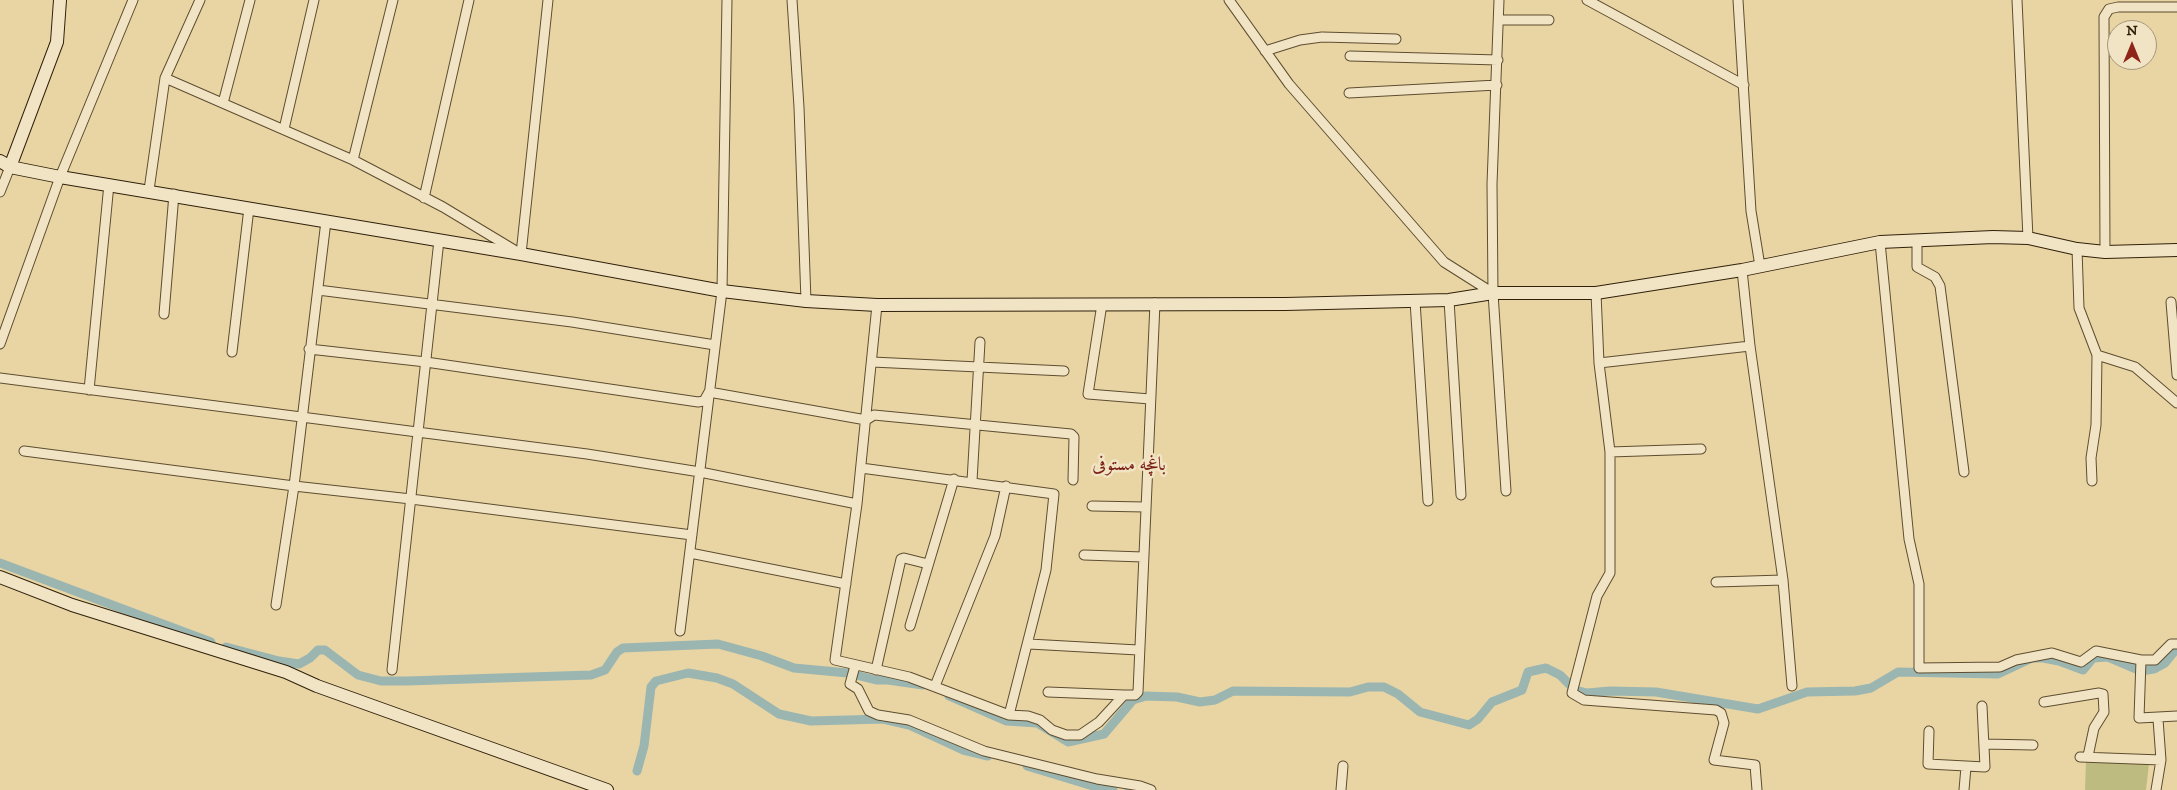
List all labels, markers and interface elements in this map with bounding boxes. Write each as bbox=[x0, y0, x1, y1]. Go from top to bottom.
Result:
north arrow bbox=[2107, 20, 2157, 70]
text: N bbox=[2126, 22, 2138, 40]
district label: باغچه مستوفی bbox=[1092, 455, 1166, 477]

